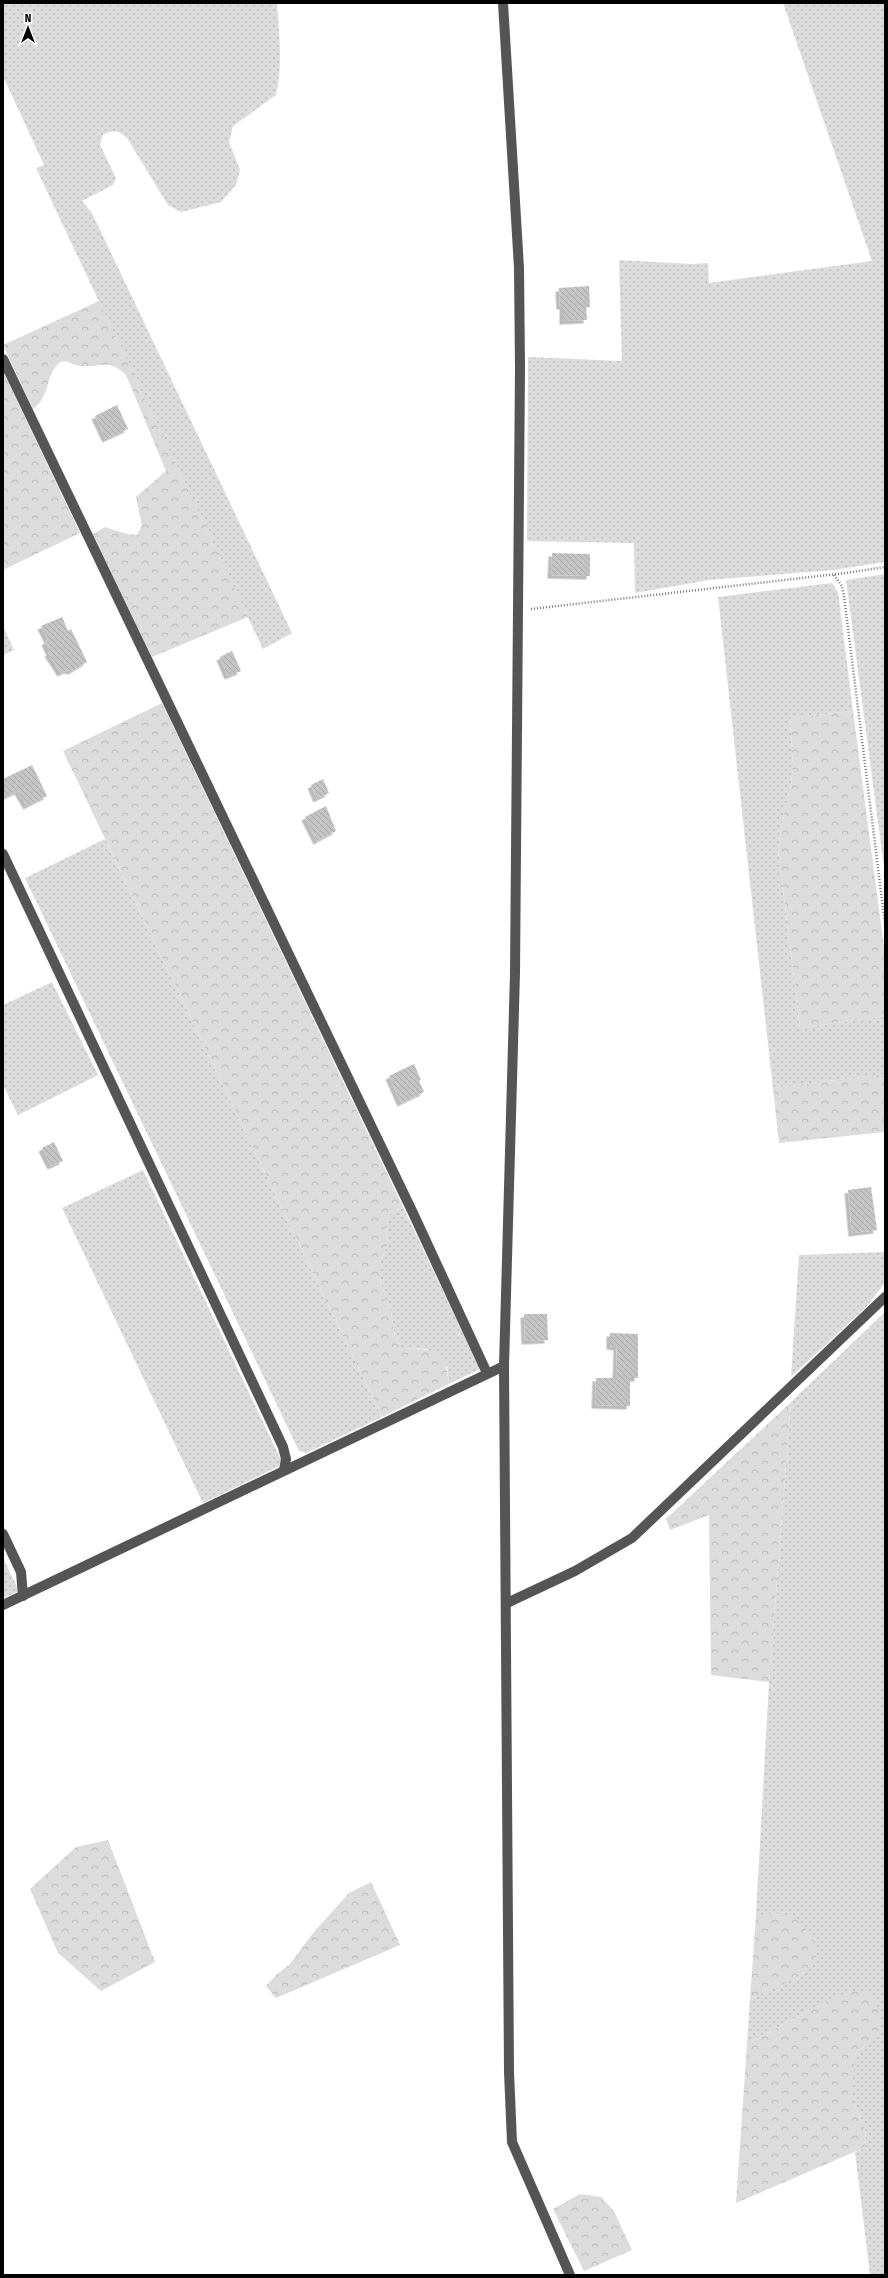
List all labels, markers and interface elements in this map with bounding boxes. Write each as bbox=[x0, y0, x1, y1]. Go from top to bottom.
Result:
north arrow bbox=[8, 8, 48, 48]
text: N bbox=[25, 12, 31, 25]

